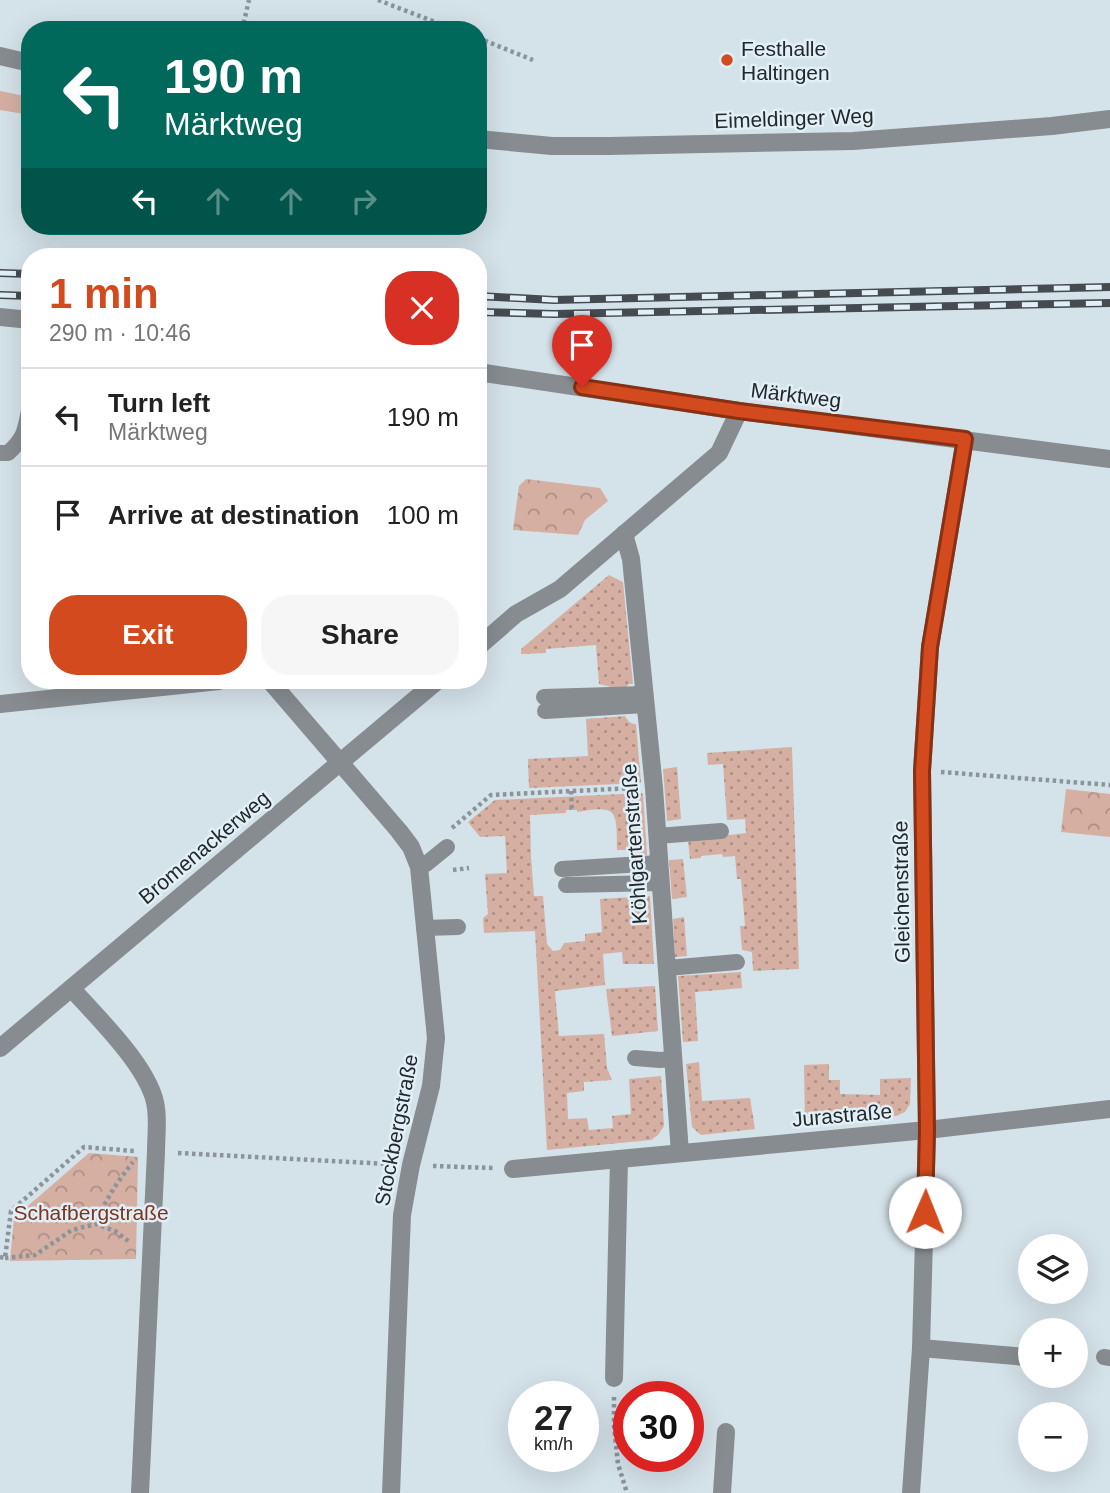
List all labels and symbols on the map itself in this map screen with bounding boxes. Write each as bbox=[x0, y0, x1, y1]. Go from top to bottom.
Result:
place label: Festhalle Haltingen bbox=[741, 37, 830, 84]
marker: Festhalle Haltingen bbox=[719, 52, 735, 68]
street label: Eimeldinger Weg bbox=[714, 104, 874, 132]
pin bbox=[552, 315, 612, 387]
street label: Märktweg bbox=[749, 378, 843, 412]
street label: Köhlgartenstraße bbox=[617, 763, 651, 925]
street label: Bromenackerweg bbox=[134, 786, 274, 908]
street label: Gleichenstraße bbox=[888, 821, 914, 963]
street label: Stockbergstraße bbox=[370, 1052, 422, 1208]
street label: Jurastraße bbox=[791, 1099, 893, 1131]
position arrow bbox=[888, 1175, 962, 1249]
park label: Schafbergstraße bbox=[13, 1201, 169, 1224]
speed limit sign: 30 bbox=[613, 1381, 704, 1472]

